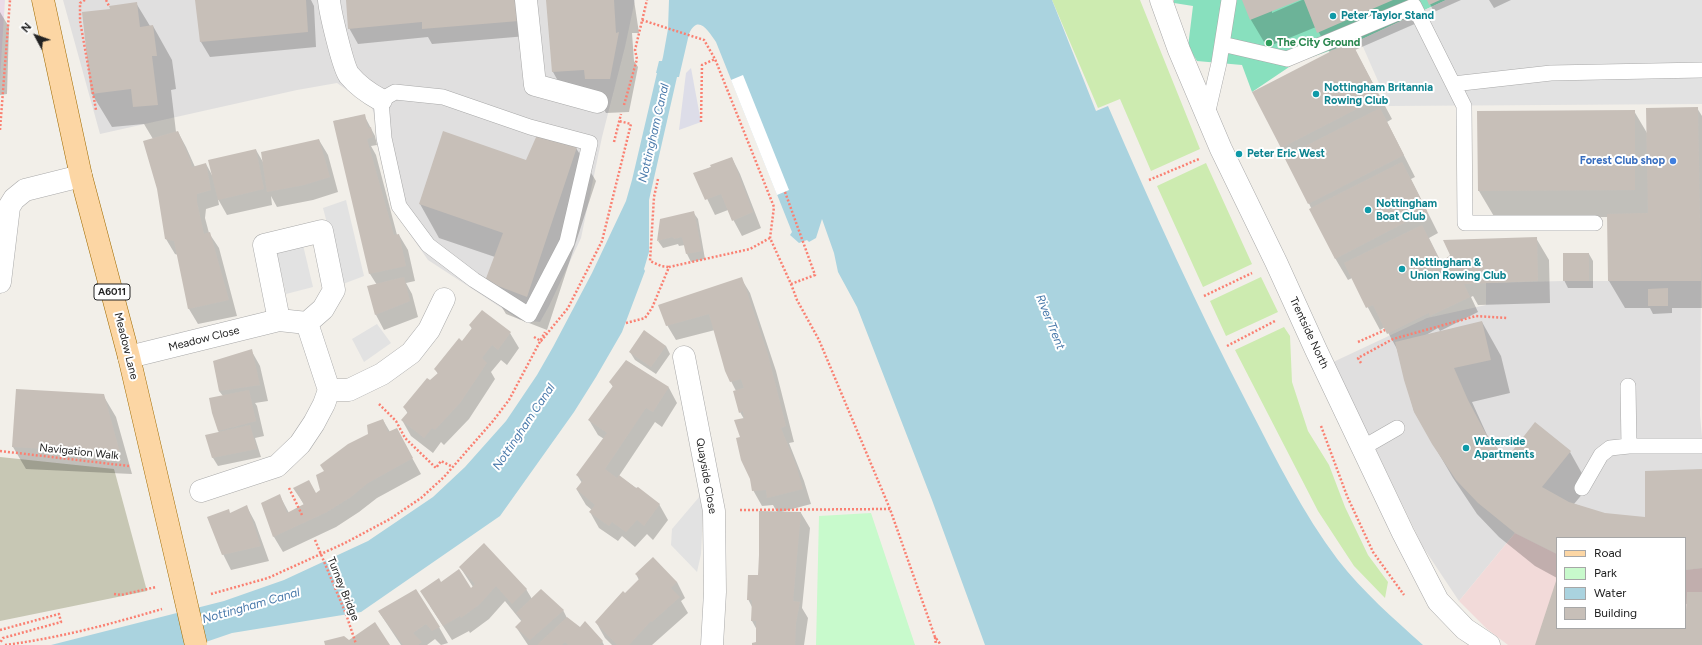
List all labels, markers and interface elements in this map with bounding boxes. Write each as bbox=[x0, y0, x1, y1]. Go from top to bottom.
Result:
place label: Peter Taylor Stand bbox=[1341, 9, 1434, 23]
marker: Peter Taylor Stand bbox=[1328, 11, 1338, 21]
north arrow bbox=[16, 16, 56, 56]
text: N bbox=[19, 20, 34, 35]
place label: The City Ground bbox=[1277, 36, 1360, 50]
marker: The City Ground bbox=[1264, 38, 1274, 48]
place label: Nottingham Britannia Rowing Club bbox=[1324, 81, 1433, 107]
water label: Nottingham Canal bbox=[636, 82, 672, 184]
marker: Nottingham Britannia Rowing Club bbox=[1311, 89, 1321, 99]
place label: Peter Eric West bbox=[1247, 147, 1325, 161]
marker: Peter Eric West bbox=[1234, 149, 1244, 159]
place label: Forest Club shop bbox=[1580, 154, 1665, 168]
marker: Forest Club shop bbox=[1668, 156, 1678, 166]
place label: Nottingham Boat Club bbox=[1376, 197, 1437, 223]
marker: Nottingham Boat Club bbox=[1363, 205, 1373, 215]
place label: Nottingham & Union Rowing Club bbox=[1410, 256, 1506, 282]
marker: Nottingham & Union Rowing Club bbox=[1397, 264, 1407, 274]
road number: A6011 bbox=[94, 284, 130, 300]
water label: River Trent bbox=[1032, 292, 1068, 352]
street label: Trentside North bbox=[1287, 295, 1331, 371]
street label: Meadow Lane bbox=[111, 311, 141, 381]
street label: Meadow Close bbox=[167, 324, 241, 354]
water label: Nottingham Canal bbox=[490, 381, 558, 473]
place label: Waterside Apartments bbox=[1474, 435, 1534, 461]
street label: Quayside Close bbox=[693, 437, 719, 515]
street label: Navigation Walk bbox=[39, 441, 119, 463]
marker: Waterside Apartments bbox=[1461, 443, 1471, 453]
legend bbox=[1556, 537, 1686, 629]
text: Road bbox=[1594, 546, 1622, 560]
street label: Turney Bridge bbox=[324, 555, 362, 623]
text: Park bbox=[1594, 566, 1617, 580]
water label: Nottingham Canal bbox=[200, 585, 302, 627]
text: Water bbox=[1594, 586, 1626, 600]
text: Building bbox=[1594, 606, 1637, 620]

